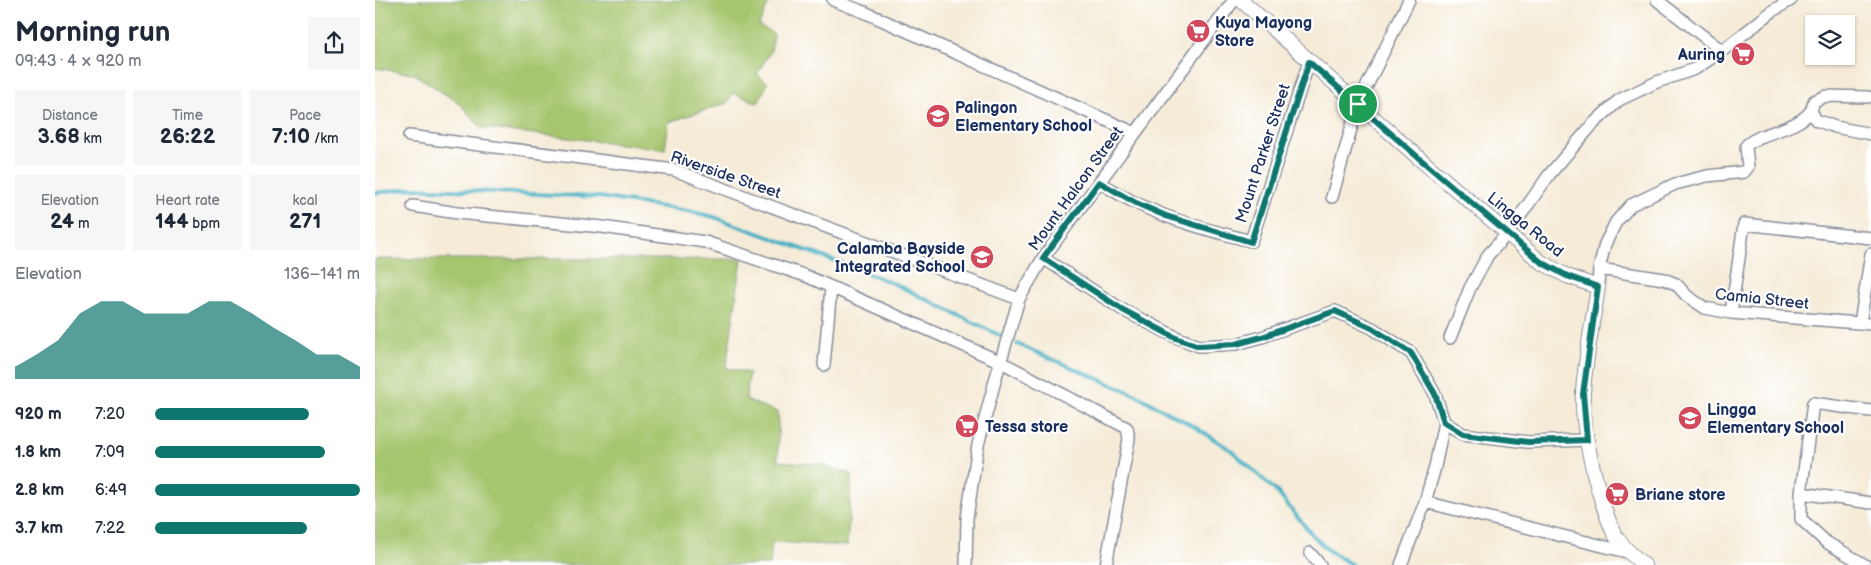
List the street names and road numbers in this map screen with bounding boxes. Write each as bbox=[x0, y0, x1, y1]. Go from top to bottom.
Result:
street label: Mount Parker Street bbox=[1232, 82, 1295, 225]
street label: Mount Halcon Street bbox=[1025, 123, 1128, 255]
street label: Riverside Street bbox=[668, 148, 783, 203]
street label: Lingga Road bbox=[1483, 189, 1567, 262]
street label: Camia Street bbox=[1714, 285, 1810, 314]

